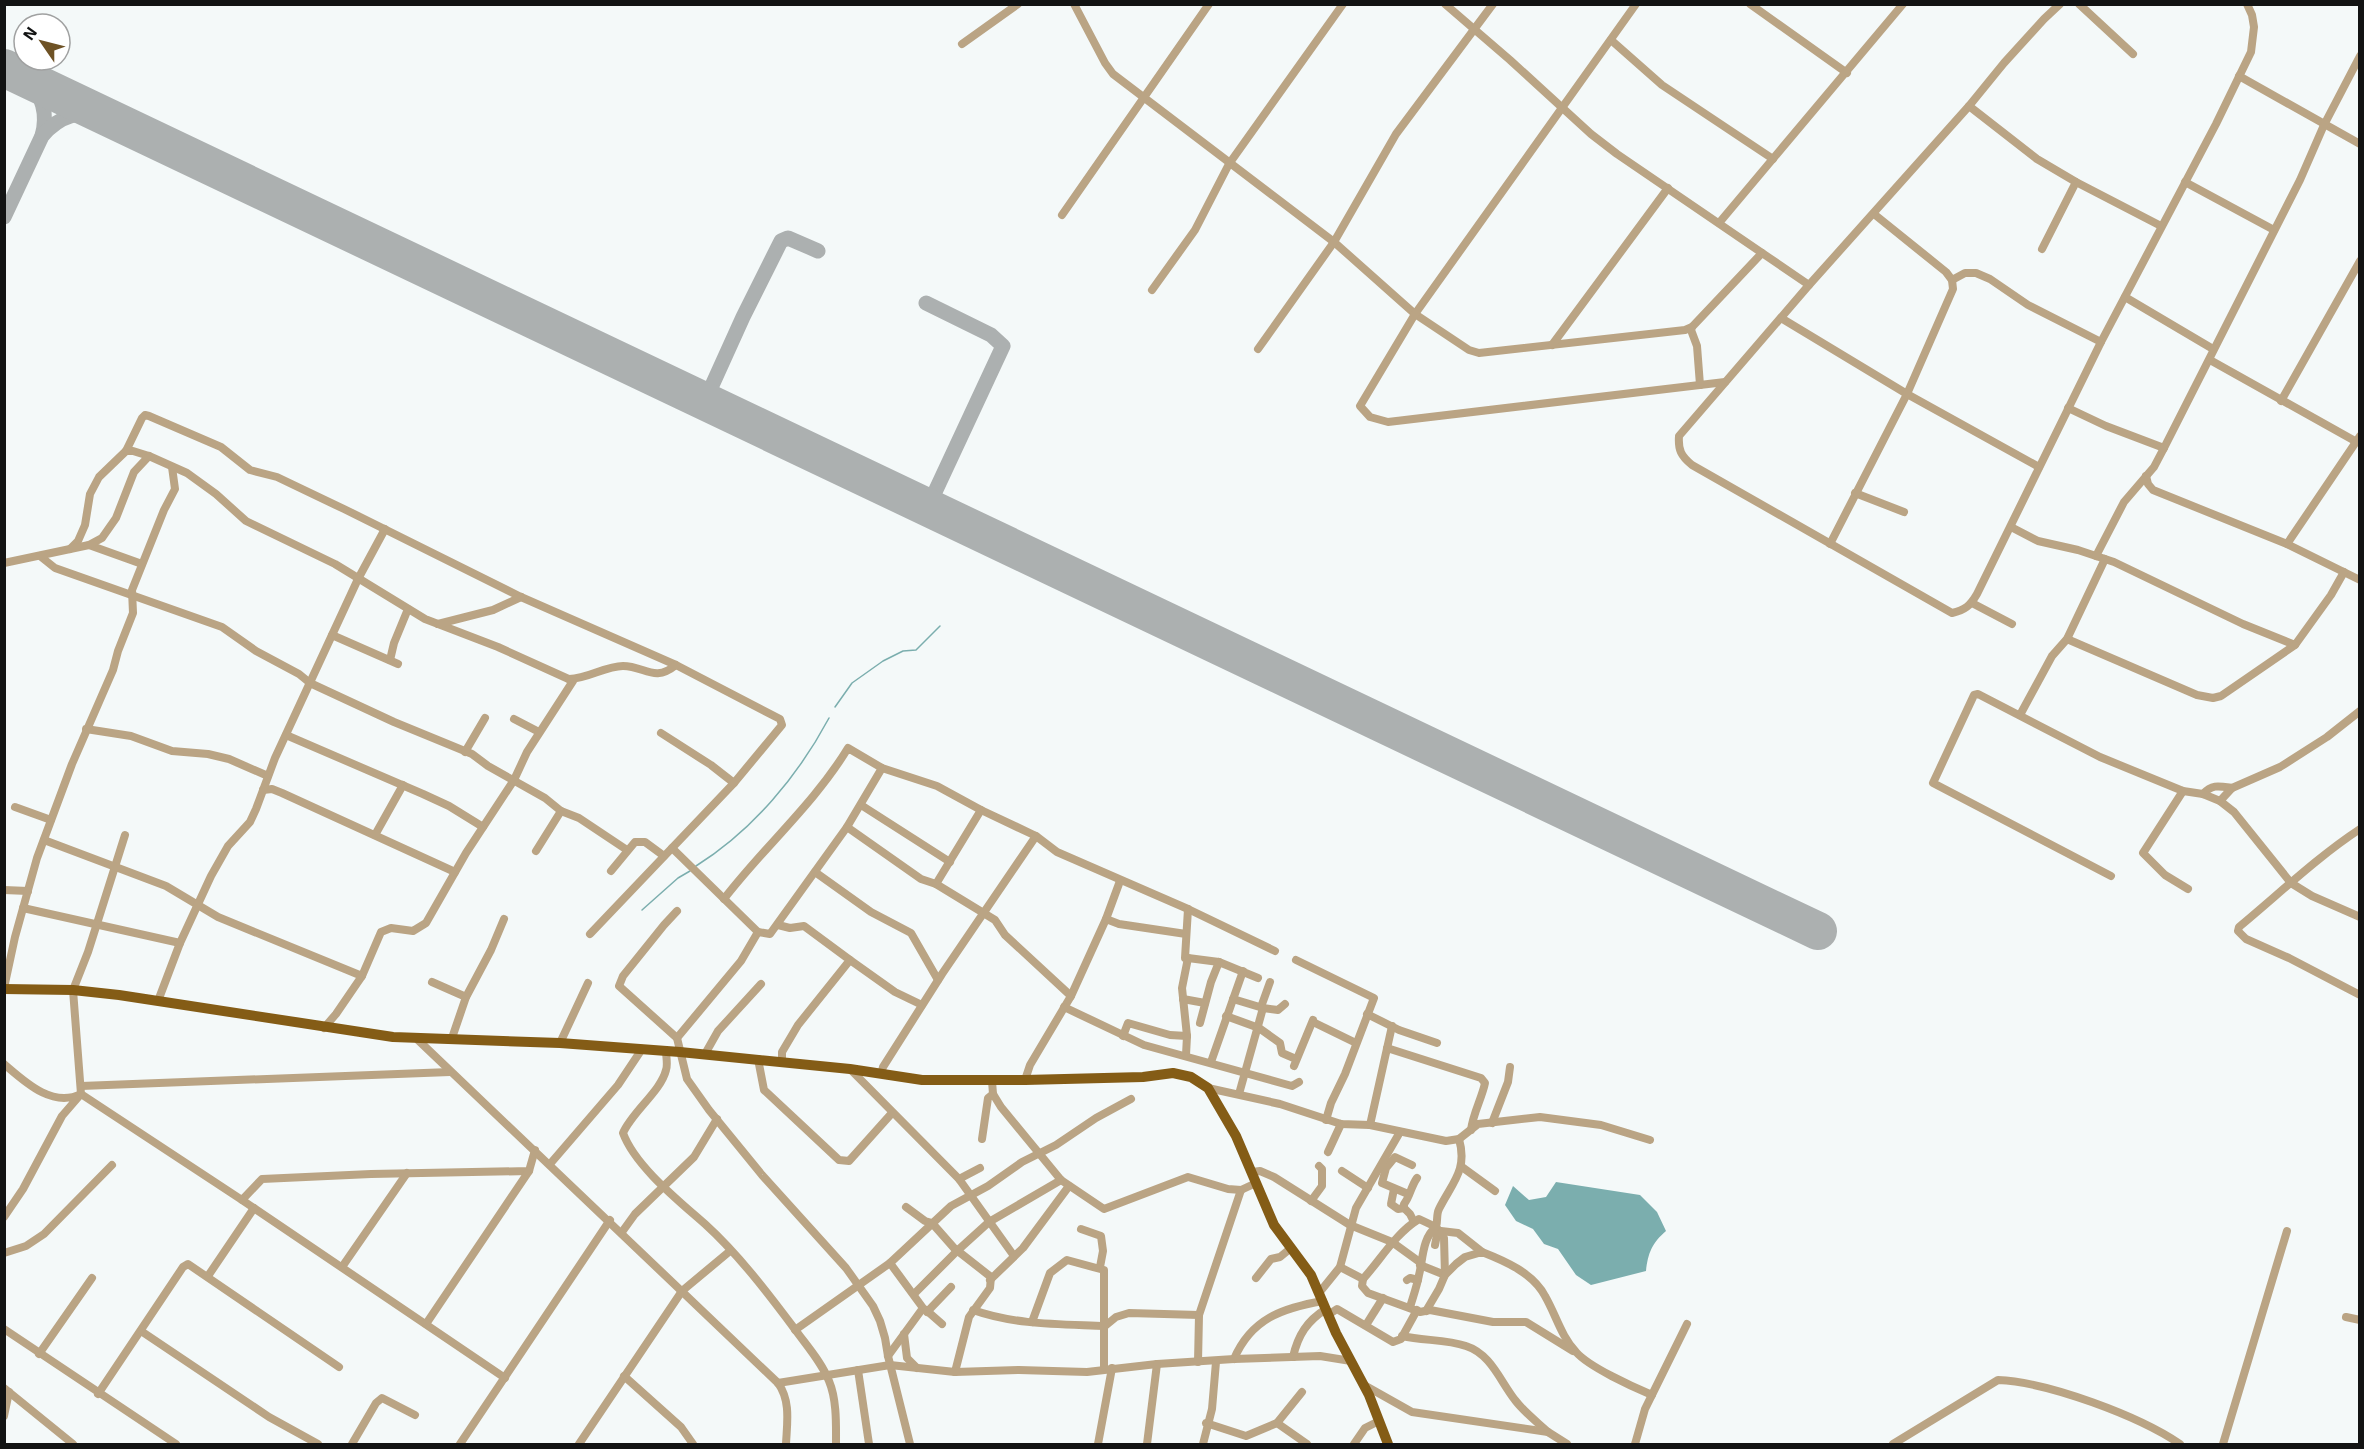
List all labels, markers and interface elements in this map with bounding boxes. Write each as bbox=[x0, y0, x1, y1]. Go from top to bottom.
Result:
north arrow bbox=[12, 12, 72, 72]
text: N bbox=[18, 23, 40, 43]

